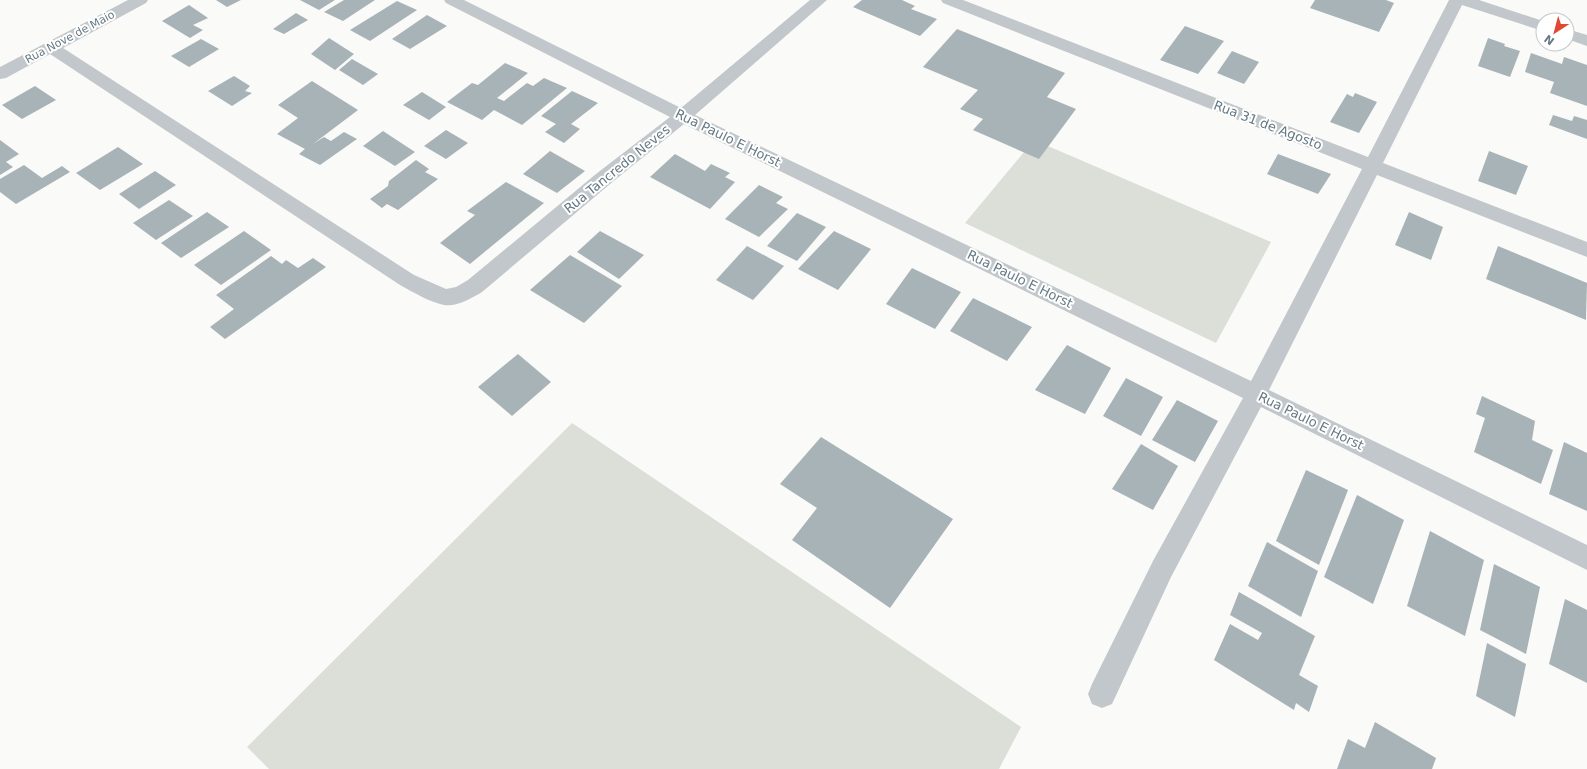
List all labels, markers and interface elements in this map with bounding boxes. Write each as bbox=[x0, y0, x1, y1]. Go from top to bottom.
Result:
street label: Rua Nove de Maio bbox=[23, 8, 117, 66]
north arrow bbox=[1535, 12, 1575, 52]
text: N bbox=[1542, 32, 1557, 48]
street label: Rua 31 de Agosto bbox=[1212, 97, 1324, 153]
street label: Rua Paulo E Horst bbox=[673, 106, 783, 170]
street label: Rua Tancredo Neves bbox=[561, 122, 673, 216]
street label: Rua Paulo E Horst bbox=[965, 247, 1075, 311]
street label: Rua Paulo E Horst bbox=[1256, 389, 1366, 453]

